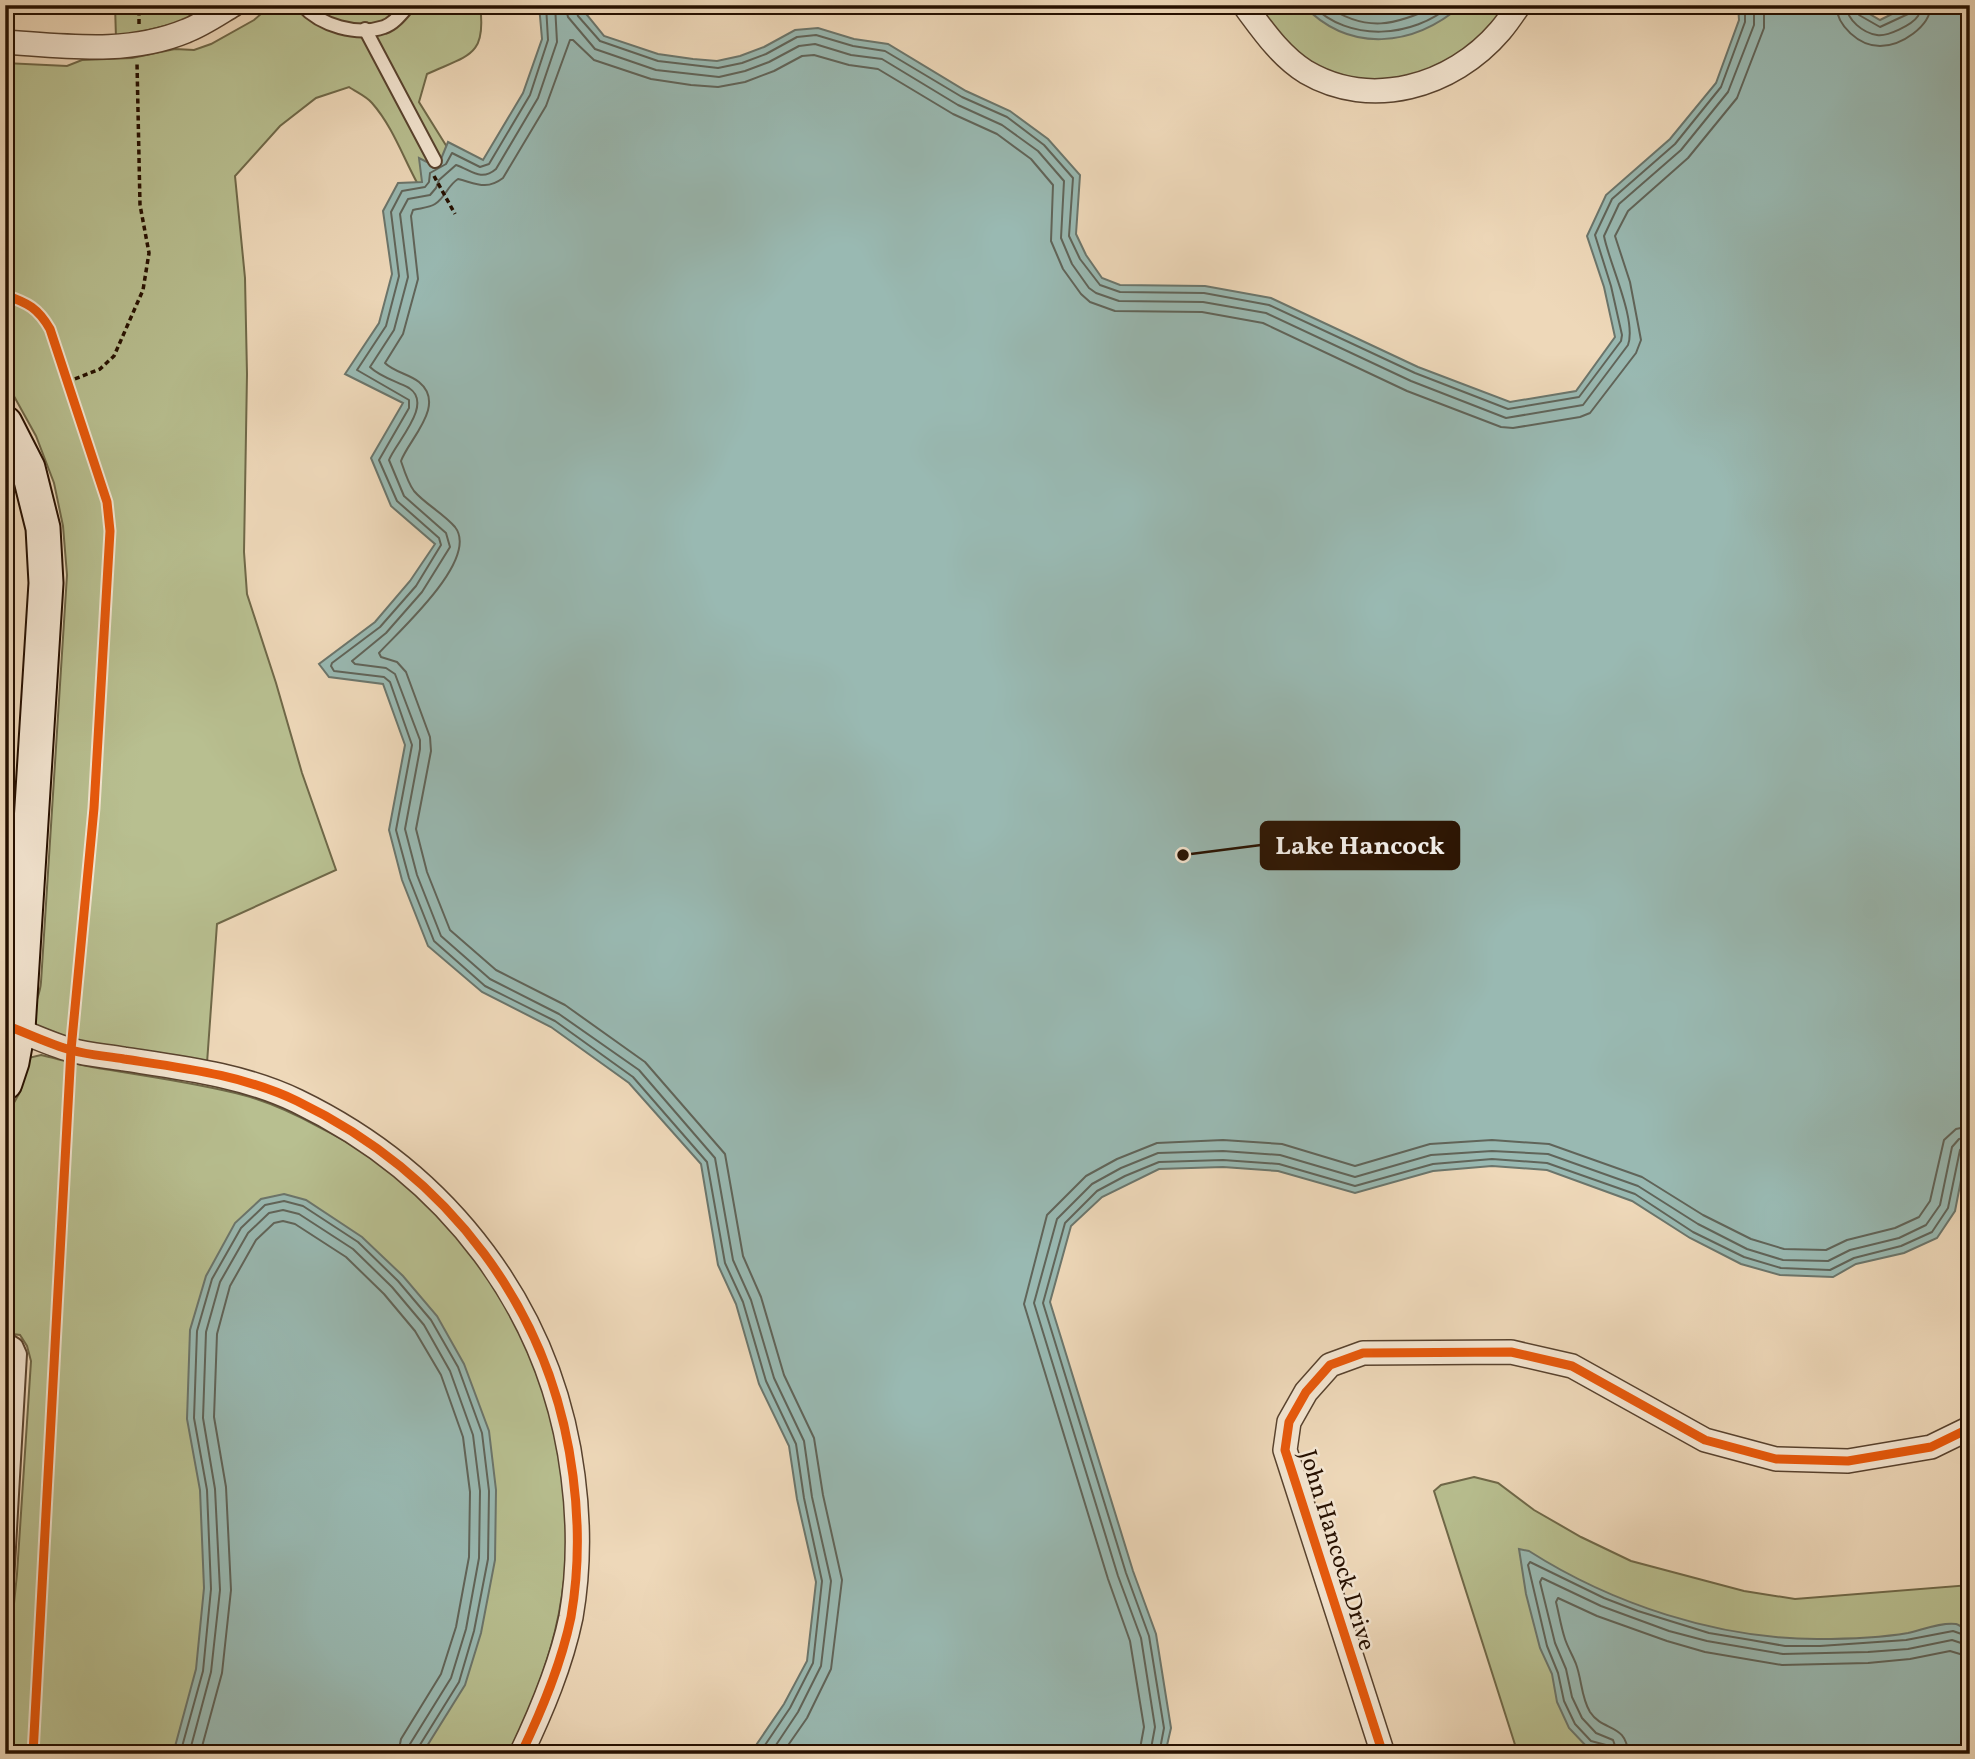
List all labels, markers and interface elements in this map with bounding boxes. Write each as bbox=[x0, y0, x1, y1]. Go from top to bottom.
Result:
callout: Lake Hancock bbox=[1261, 822, 1459, 869]
text: Lake Hancock bbox=[1275, 829, 1445, 865]
street label: John Hancock Drive bbox=[1289, 1446, 1383, 1655]

